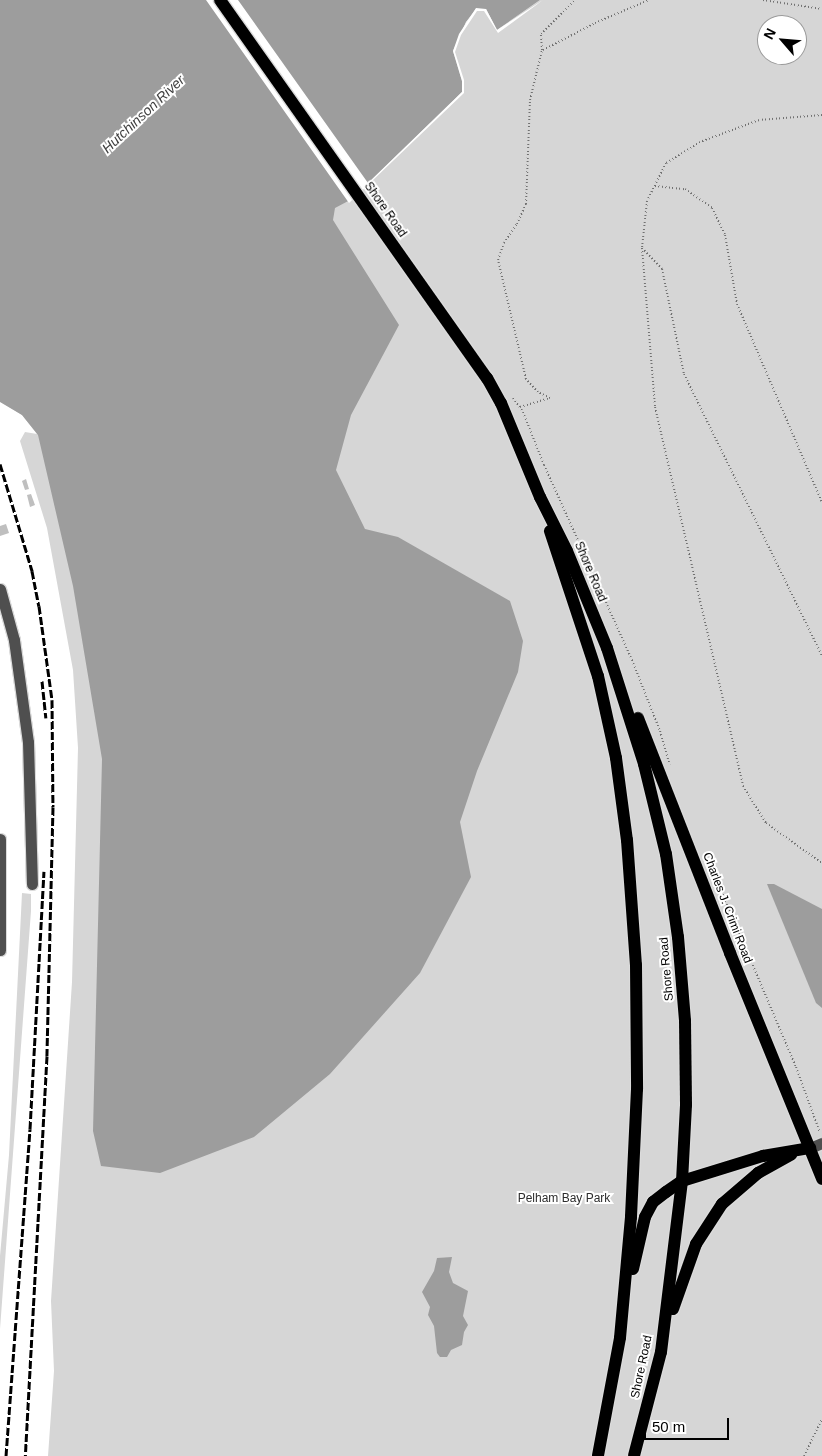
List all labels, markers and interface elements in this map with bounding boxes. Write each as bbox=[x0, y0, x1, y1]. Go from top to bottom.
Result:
north arrow bbox=[757, 15, 807, 65]
text: N bbox=[760, 26, 779, 42]
water label: Hutchinson River bbox=[98, 72, 188, 156]
street label: Shore Road bbox=[361, 180, 409, 240]
street label: Shore Road bbox=[571, 540, 609, 604]
street label: Charles J. Crimi Road bbox=[699, 851, 755, 965]
street label: Shore Road bbox=[657, 936, 677, 1002]
park label: Pelham Bay Park bbox=[518, 1192, 610, 1206]
street label: Shore Road bbox=[628, 1334, 656, 1400]
scale bar bbox=[647, 1408, 732, 1440]
text: 50 m bbox=[652, 1418, 685, 1435]

